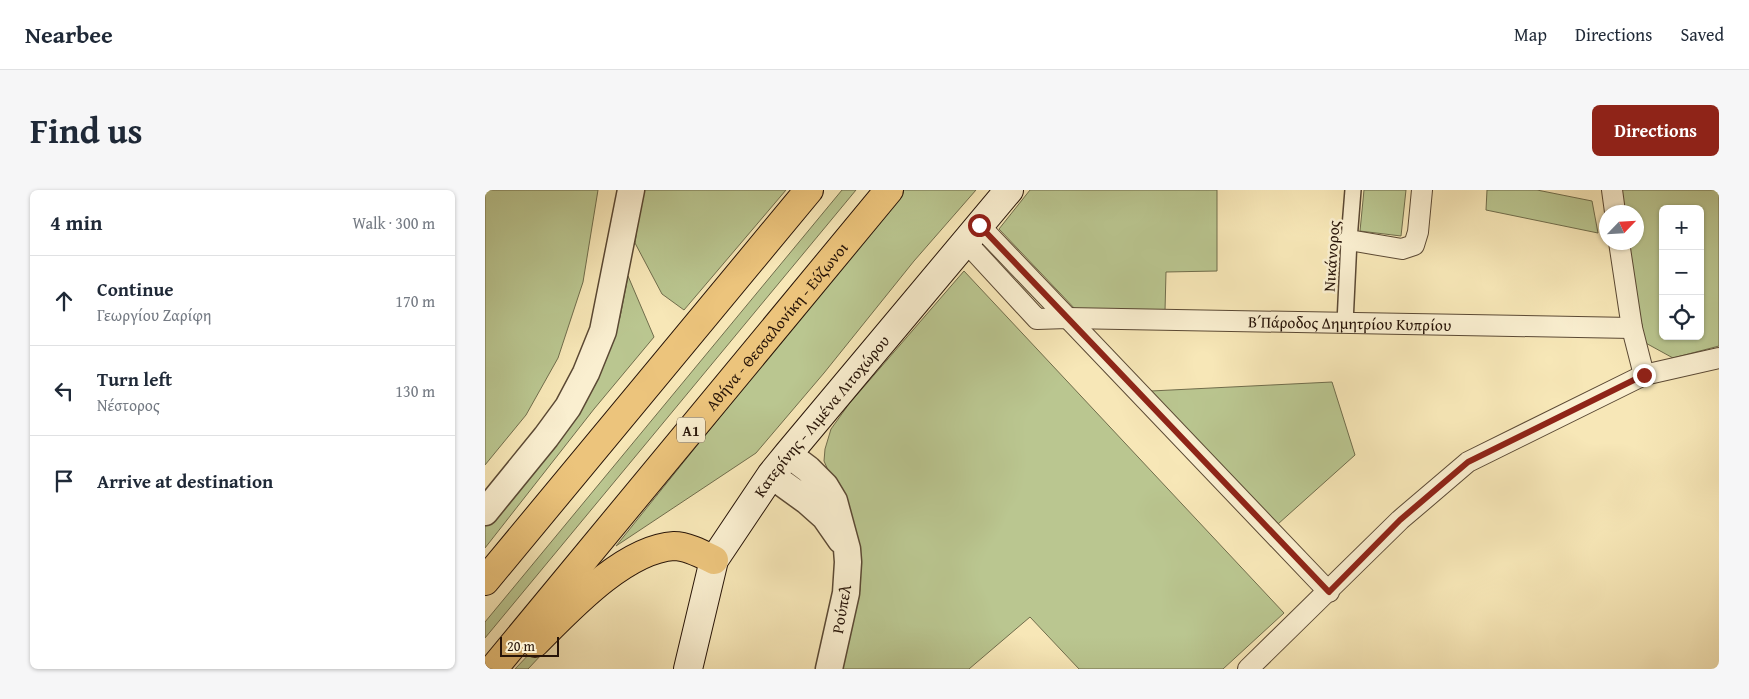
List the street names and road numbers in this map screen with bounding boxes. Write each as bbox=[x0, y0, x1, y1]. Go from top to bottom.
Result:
street label: Νικάνορος bbox=[1317, 219, 1345, 293]
street label: Αθήνα - Θεσσαλονίκη - Εύζωνοι bbox=[700, 236, 853, 415]
street label: Β΄ Πάροδος Δημητρίου Κυπρίου bbox=[1248, 309, 1452, 337]
street label: Κατερίνης - Λιμένα Λιτοχώρου bbox=[748, 329, 895, 502]
road number: Α1 bbox=[677, 418, 705, 442]
street label: Ρούπελ bbox=[825, 582, 857, 635]

